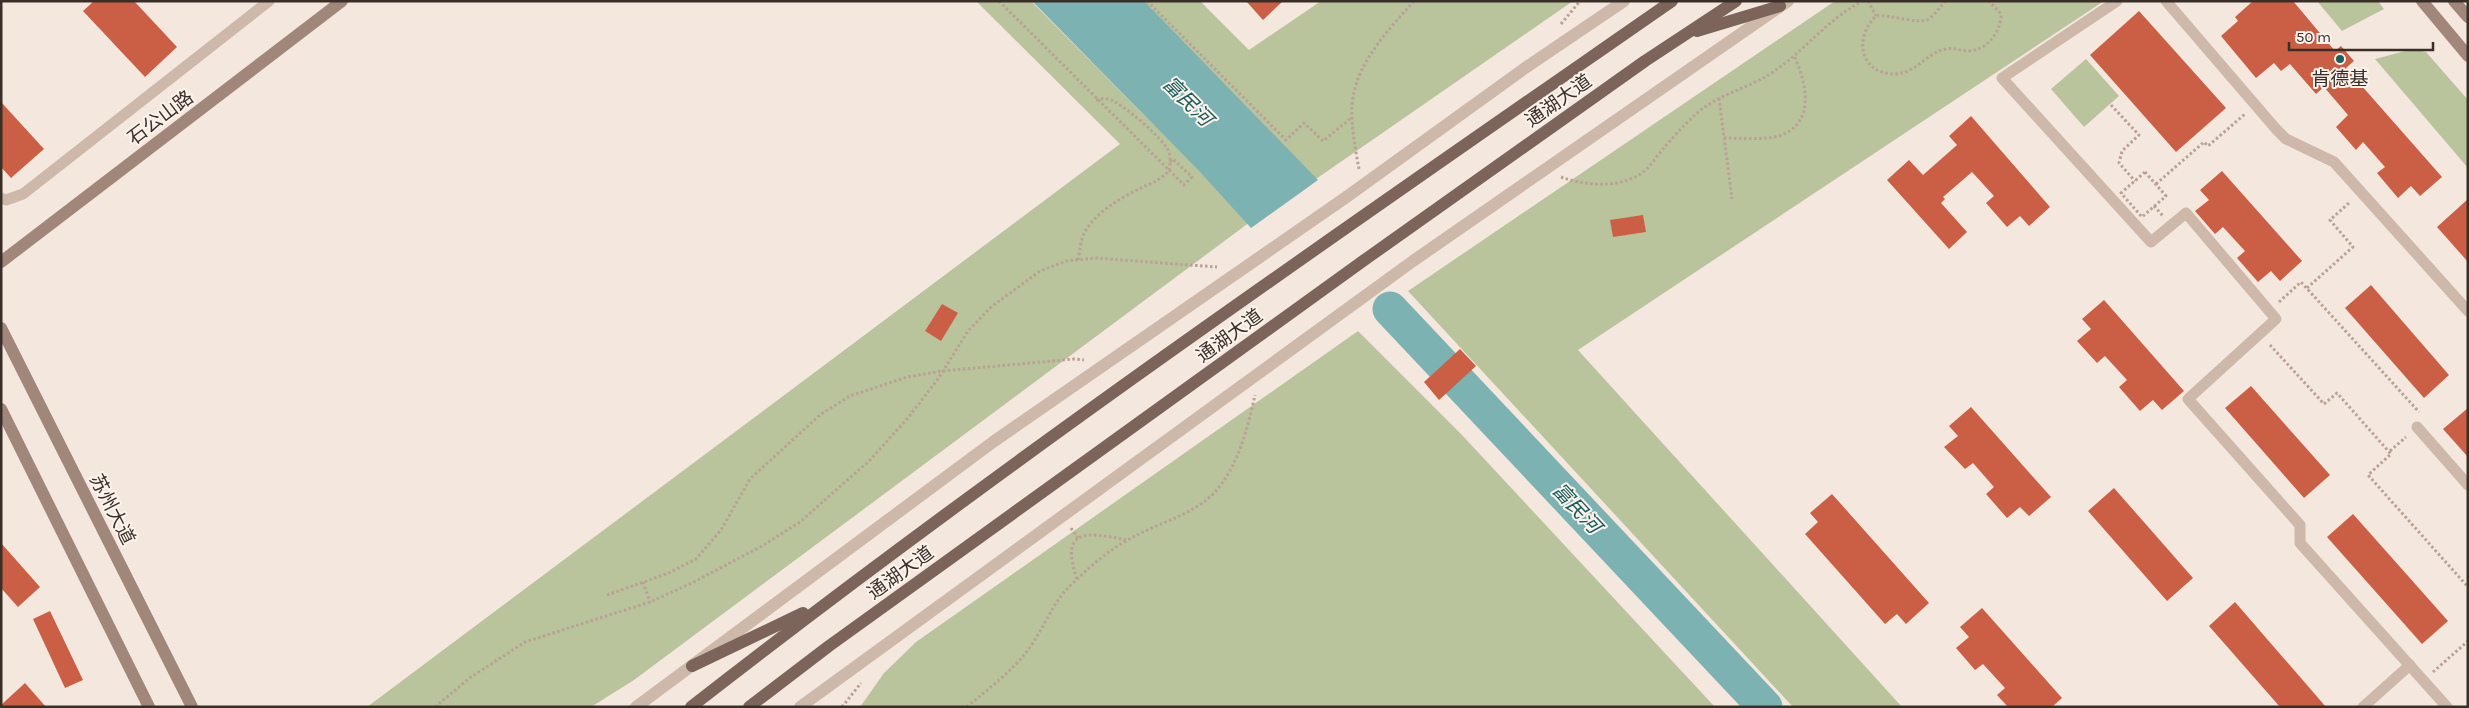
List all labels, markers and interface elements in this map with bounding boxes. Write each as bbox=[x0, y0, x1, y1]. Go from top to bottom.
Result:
scale bar bbox=[2289, 20, 2433, 52]
text: 50 m bbox=[2296, 28, 2331, 46]
marker: 肯德基 bbox=[2334, 53, 2346, 65]
place label: 肯德基 bbox=[2311, 68, 2369, 90]
street label: 通湖大道 bbox=[1521, 70, 1596, 132]
water label: 富民河 bbox=[1158, 72, 1220, 134]
street label: 石公山路 bbox=[124, 86, 198, 149]
street label: 通湖大道 bbox=[1192, 305, 1267, 367]
street label: 苏州大道 bbox=[85, 471, 139, 548]
water label: 富民河 bbox=[1548, 479, 1608, 541]
street label: 通湖大道 bbox=[863, 542, 938, 604]

